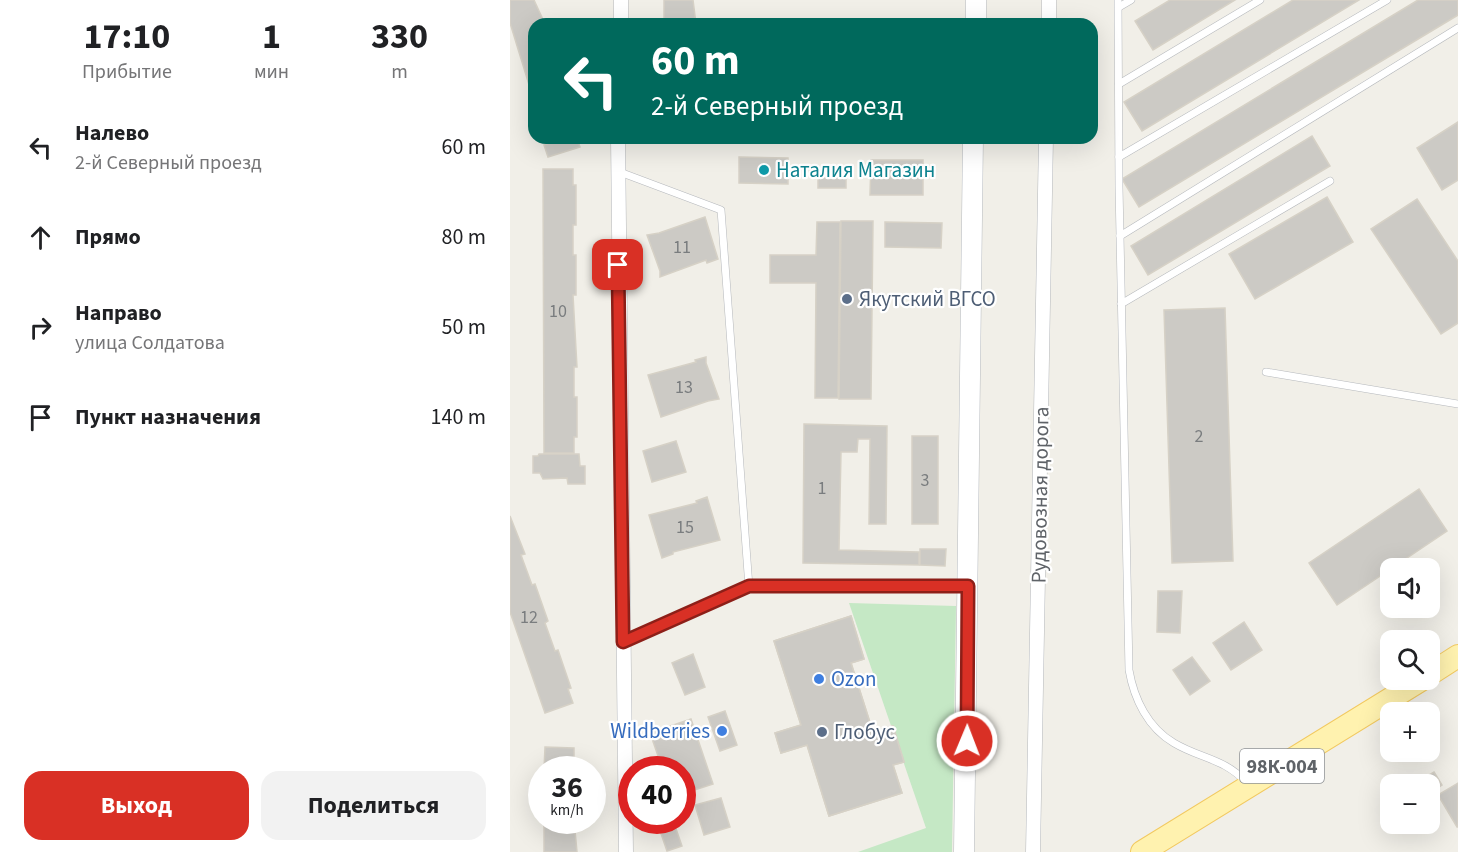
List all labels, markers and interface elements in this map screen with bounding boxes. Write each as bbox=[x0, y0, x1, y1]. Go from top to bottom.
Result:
text: 17:10 bbox=[84, 11, 170, 62]
text: 1 bbox=[262, 11, 281, 62]
text: 330 bbox=[371, 11, 428, 62]
text: 60 m bbox=[651, 31, 740, 91]
icon: left bbox=[552, 42, 630, 120]
text: Прибытие bbox=[82, 58, 172, 86]
text: мин bbox=[254, 58, 289, 86]
text: m bbox=[391, 58, 408, 86]
text: 2-й Северный проезд bbox=[651, 87, 903, 126]
text: Налево bbox=[75, 117, 149, 149]
icon: left bbox=[24, 131, 57, 164]
text: 60 m bbox=[441, 131, 486, 163]
text: 2-й Северный проезд bbox=[75, 149, 262, 177]
place label: Наталия Магазин bbox=[776, 155, 935, 185]
marker: Наталия Магазин bbox=[757, 163, 771, 177]
icon: ahead bbox=[24, 221, 57, 254]
text: Прямо bbox=[75, 221, 141, 253]
text: 80 m bbox=[441, 221, 486, 253]
house number: 11 bbox=[673, 235, 691, 260]
pin bbox=[592, 239, 643, 290]
icon: arrive bbox=[601, 248, 634, 281]
place label: Якутский ВГСО bbox=[859, 284, 996, 314]
marker: Якутский ВГСО bbox=[840, 292, 854, 306]
text: Направо bbox=[75, 297, 162, 329]
house number: 10 bbox=[549, 299, 567, 324]
icon: right bbox=[24, 311, 57, 344]
text: 50 m bbox=[441, 311, 486, 343]
text: улица Солдатова bbox=[75, 329, 225, 357]
house number: 13 bbox=[675, 375, 693, 400]
icon: arrive bbox=[24, 401, 57, 434]
text: Пункт назначения bbox=[75, 401, 261, 433]
text: 140 m bbox=[431, 401, 486, 433]
street label: Рудовозная дорога bbox=[1023, 406, 1057, 584]
house number: 2 bbox=[1195, 424, 1204, 449]
house number: 3 bbox=[921, 468, 930, 493]
house number: 1 bbox=[818, 476, 826, 501]
house number: 15 bbox=[676, 515, 694, 540]
map controls bbox=[1380, 558, 1440, 834]
button: sound bbox=[1380, 558, 1440, 618]
house number: 12 bbox=[520, 605, 538, 630]
button: search bbox=[1380, 630, 1440, 690]
place label: Ozon bbox=[831, 664, 876, 694]
marker: Ozon bbox=[812, 672, 826, 686]
button: + bbox=[1380, 702, 1440, 762]
position arrow bbox=[935, 709, 999, 773]
place label: Wildberries bbox=[610, 716, 710, 746]
place label: Глобус bbox=[834, 717, 896, 747]
marker: Wildberries bbox=[715, 724, 729, 738]
marker: Глобус bbox=[815, 725, 829, 739]
road number: 98К-004 bbox=[1240, 749, 1324, 783]
speed limit sign: 40 bbox=[618, 756, 696, 834]
text: 36 bbox=[551, 766, 583, 809]
button: Выход bbox=[24, 771, 249, 840]
button: Поделиться bbox=[261, 771, 486, 840]
button: − bbox=[1380, 774, 1440, 834]
text: km/h bbox=[550, 800, 584, 821]

